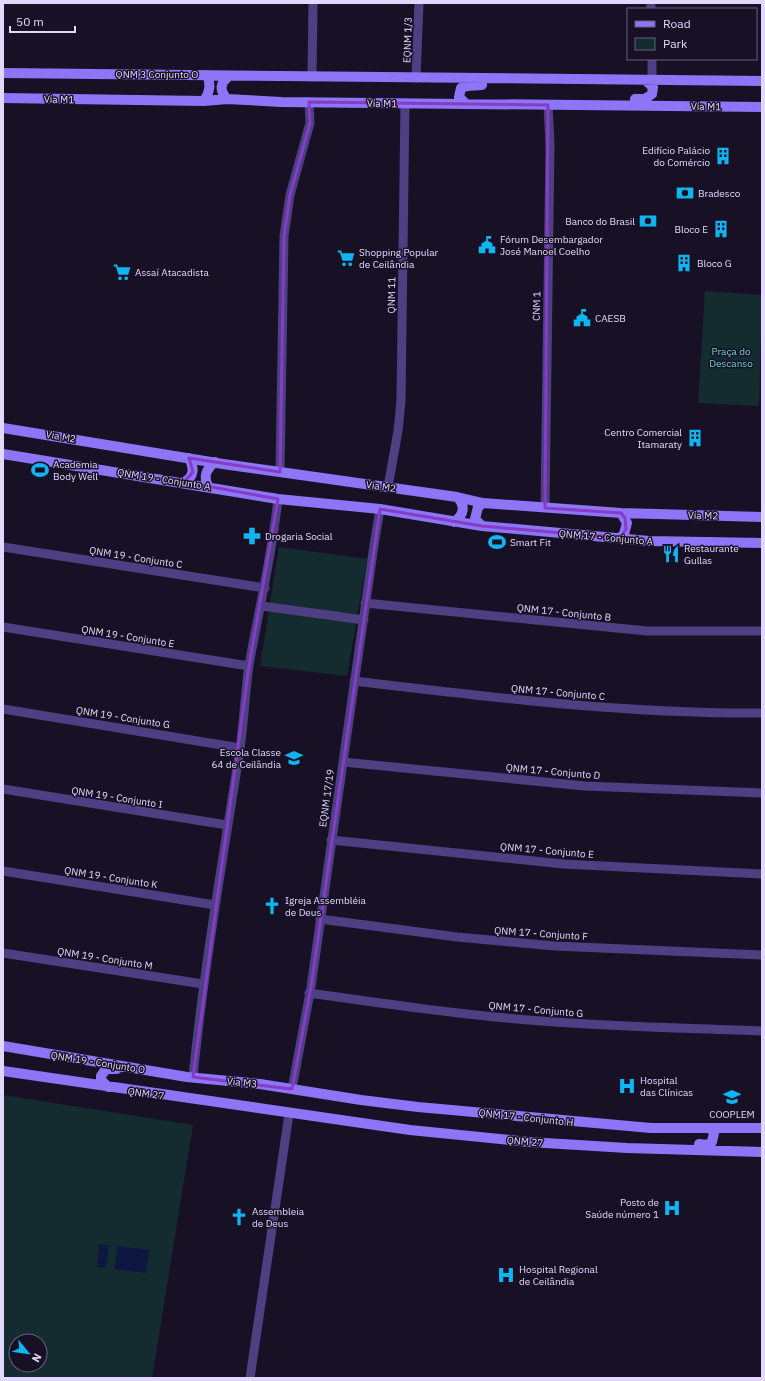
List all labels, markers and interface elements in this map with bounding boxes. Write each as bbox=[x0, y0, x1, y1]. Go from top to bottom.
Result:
scale bar bbox=[10, 8, 75, 34]
legend bbox=[627, 8, 757, 60]
text: 50 m bbox=[16, 14, 44, 29]
text: Road bbox=[663, 16, 691, 31]
street label: EQNM 1/3 bbox=[400, 17, 415, 63]
text: Park bbox=[663, 36, 688, 51]
street label: QNM 3 Conjunto O bbox=[116, 68, 198, 81]
street label: Via M1 bbox=[44, 93, 74, 106]
street label: Via M1 bbox=[367, 97, 397, 110]
street label: Via M1 bbox=[691, 100, 721, 113]
place label: Edifício Palácio do Comércio bbox=[642, 144, 710, 169]
building icon: Edifício Palácio do Comércio bbox=[713, 146, 733, 166]
bank icon: Bradesco bbox=[675, 183, 695, 203]
place label: Bradesco bbox=[698, 187, 741, 200]
bank icon: Banco do Brasil bbox=[638, 211, 658, 231]
place label: Banco do Brasil bbox=[565, 215, 635, 228]
building icon: Bloco E bbox=[711, 219, 731, 239]
place label: Bloco E bbox=[674, 223, 708, 236]
place label: Fórum Desembargador José Manoel Coelho bbox=[500, 233, 603, 258]
public building icon: Fórum Desembargador José Manoel Coelho bbox=[477, 235, 497, 255]
place label: Shopping Popular de Ceilândia bbox=[359, 246, 439, 271]
supermarket icon: Shopping Popular de Ceilândia bbox=[336, 248, 356, 268]
building icon: Bloco G bbox=[674, 253, 694, 273]
place label: Bloco G bbox=[697, 257, 732, 270]
supermarket icon: Assaí Atacadista bbox=[112, 262, 132, 282]
place label: Assaí Atacadista bbox=[135, 266, 209, 279]
street label: QNM 11 bbox=[385, 277, 398, 313]
street label: CNM 1 bbox=[530, 291, 543, 321]
public building icon: CAESB bbox=[572, 308, 592, 328]
place label: CAESB bbox=[595, 312, 626, 325]
park label: Praça do Descanso bbox=[709, 345, 753, 370]
place label: Centro Comercial Itamaraty bbox=[604, 426, 682, 451]
street label: Via M2 bbox=[45, 427, 77, 446]
building icon: Centro Comercial Itamaraty bbox=[685, 428, 705, 448]
place label: Academia Body Well bbox=[53, 458, 98, 483]
sports icon: Academia Body Well bbox=[30, 460, 50, 480]
street label: QNM 19 - Conjunto A bbox=[116, 466, 212, 493]
street label: Via M2 bbox=[365, 478, 397, 495]
street label: Via M2 bbox=[688, 509, 718, 522]
pharmacy icon: Drogaria Social bbox=[242, 526, 262, 546]
street label: QNM 17 - Conjunto A bbox=[558, 527, 654, 548]
place label: Drogaria Social bbox=[265, 530, 333, 543]
sports icon: Smart Fit bbox=[487, 532, 507, 552]
place label: Smart Fit bbox=[510, 536, 552, 549]
place label: Restaurante Gullas bbox=[684, 542, 739, 567]
street label: QNM 19 - Conjunto C bbox=[88, 544, 184, 571]
restaurant icon: Restaurante Gullas bbox=[661, 544, 681, 564]
street label: QNM 17 - Conjunto B bbox=[516, 601, 612, 624]
street label: QNM 19 - Conjunto E bbox=[81, 623, 176, 650]
street label: QNM 17 - Conjunto C bbox=[510, 682, 606, 703]
street label: QNM 19 - Conjunto G bbox=[75, 704, 171, 731]
place label: Escola Classe 64 de Ceilândia bbox=[211, 746, 282, 771]
school or university icon: Escola Classe 64 de Ceilândia bbox=[284, 748, 304, 768]
street label: QNM 17 - Conjunto D bbox=[505, 761, 601, 782]
street label: EQNM 17/19 bbox=[316, 768, 337, 828]
street label: QNM 19 - Conjunto I bbox=[70, 784, 163, 811]
street label: QNM 17 - Conjunto E bbox=[500, 840, 594, 861]
street label: QNM 19 - Conjunto K bbox=[63, 864, 159, 891]
place label: Igreja Assembléia de Deus bbox=[285, 894, 366, 919]
church icon: Igreja Assembléia de Deus bbox=[262, 896, 282, 916]
street label: QNM 17 - Conjunto F bbox=[494, 924, 589, 943]
street label: QNM 19 - Conjunto M bbox=[56, 945, 153, 972]
street label: QNM 17 - Conjunto G bbox=[488, 999, 584, 1020]
street label: QNM 19 - Conjunto O bbox=[50, 1049, 146, 1076]
street label: Via M3 bbox=[226, 1074, 258, 1091]
place label: Hospital das Clínicas bbox=[640, 1074, 693, 1099]
hospital icon: Hospital das Clínicas bbox=[617, 1076, 637, 1096]
street label: QNM 27 bbox=[127, 1085, 165, 1102]
school or university icon: COOPLEM bbox=[722, 1087, 742, 1107]
street label: QNM 17 - Conjunto H bbox=[478, 1106, 574, 1129]
place label: COOPLEM bbox=[709, 1108, 755, 1121]
street label: QNM 27 bbox=[506, 1133, 544, 1150]
place label: Posto de Saúde número 1 bbox=[585, 1196, 660, 1221]
hospital icon: Posto de Saúde número 1 bbox=[662, 1198, 682, 1218]
place label: Assembleia de Deus bbox=[252, 1205, 305, 1230]
church icon: Assembleia de Deus bbox=[229, 1207, 249, 1227]
place label: Hospital Regional de Ceilândia bbox=[519, 1263, 598, 1288]
hospital icon: Hospital Regional de Ceilândia bbox=[496, 1265, 516, 1285]
north arrow bbox=[8, 1333, 48, 1373]
text: N bbox=[29, 1351, 45, 1365]

